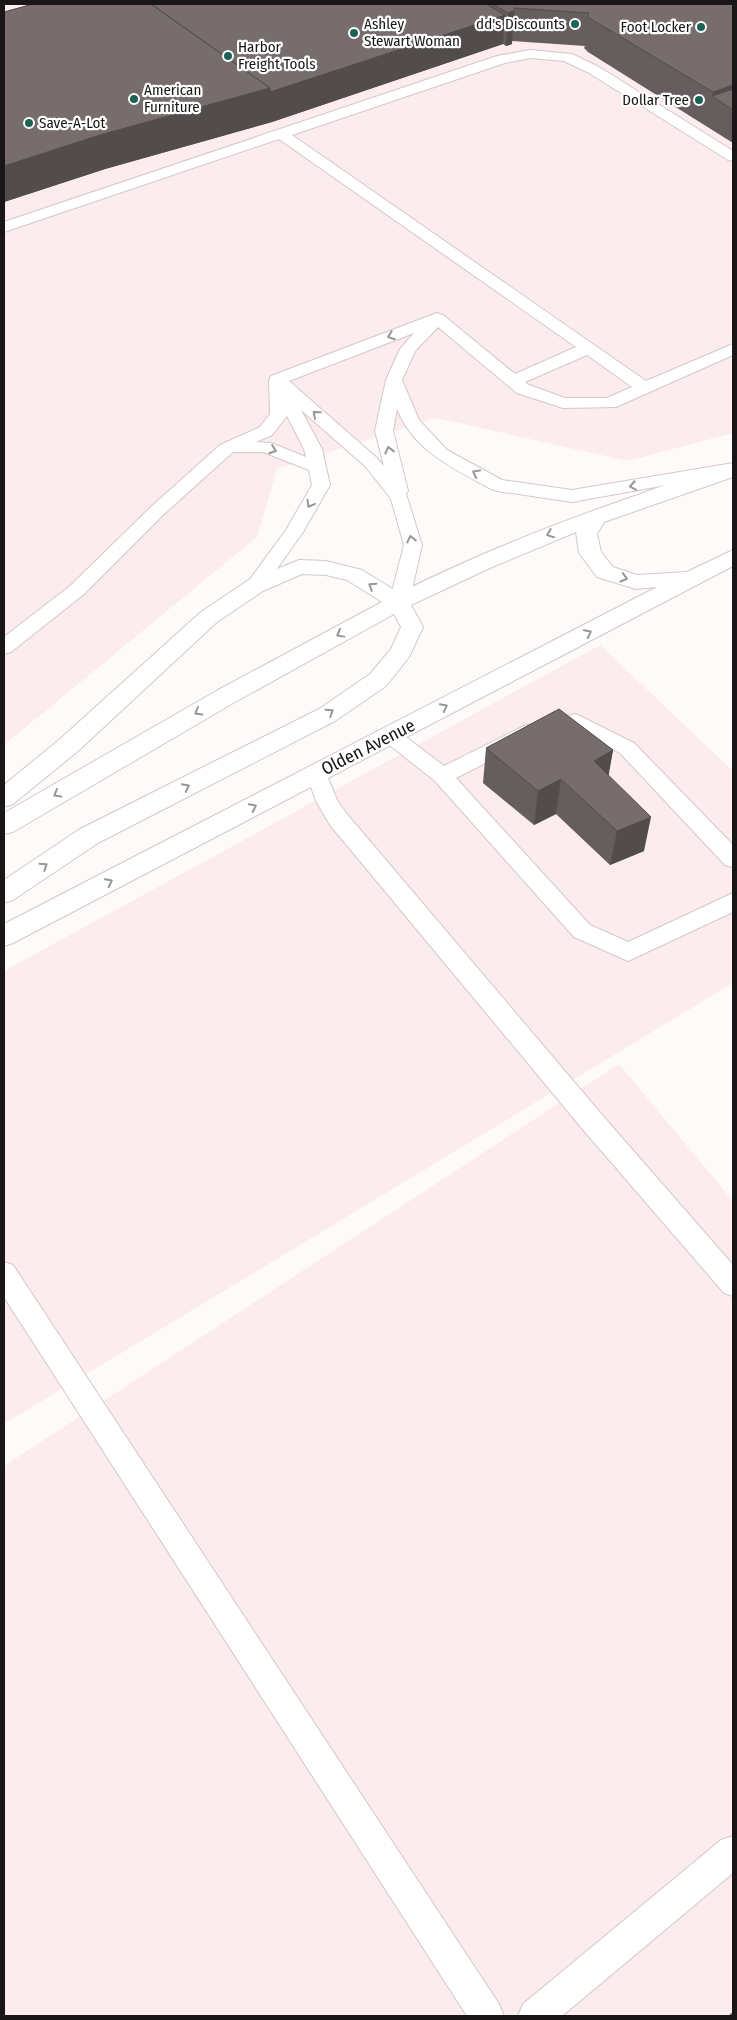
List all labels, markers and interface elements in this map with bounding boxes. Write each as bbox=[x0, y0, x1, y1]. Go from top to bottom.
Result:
place label: Ashley Stewart Woman bbox=[364, 15, 460, 50]
place label: dd's Discounts bbox=[476, 15, 565, 33]
marker: dd's Discounts bbox=[569, 18, 581, 30]
place label: Foot Locker bbox=[621, 18, 692, 36]
marker: Foot Locker bbox=[695, 21, 707, 33]
marker: Ashley Stewart Woman bbox=[348, 27, 360, 39]
place label: Harbor Freight Tools bbox=[238, 38, 316, 73]
marker: Harbor Freight Tools bbox=[222, 50, 234, 62]
place label: American Furniture bbox=[144, 81, 201, 116]
place label: Dollar Tree bbox=[622, 91, 689, 109]
marker: American Furniture bbox=[128, 93, 140, 105]
marker: Dollar Tree bbox=[693, 94, 705, 106]
place label: Save-A-Lot bbox=[39, 114, 105, 132]
marker: Save-A-Lot bbox=[23, 117, 35, 129]
one-way arrow bbox=[388, 330, 396, 340]
one-way arrow bbox=[312, 411, 321, 420]
one-way arrow bbox=[268, 444, 277, 454]
one-way arrow bbox=[384, 446, 395, 455]
one-way arrow bbox=[472, 470, 481, 480]
one-way arrow bbox=[629, 480, 638, 490]
one-way arrow bbox=[307, 498, 317, 507]
one-way arrow bbox=[546, 527, 555, 538]
one-way arrow bbox=[406, 535, 417, 544]
one-way arrow bbox=[619, 573, 628, 583]
one-way arrow bbox=[368, 583, 377, 592]
one-way arrow bbox=[337, 627, 346, 637]
one-way arrow bbox=[583, 629, 592, 639]
one-way arrow bbox=[439, 704, 448, 714]
one-way arrow bbox=[195, 706, 204, 716]
one-way arrow bbox=[325, 709, 334, 719]
street label: Olden Avenue bbox=[317, 714, 419, 780]
one-way arrow bbox=[181, 783, 190, 793]
one-way arrow bbox=[54, 787, 63, 797]
one-way arrow bbox=[248, 803, 257, 813]
one-way arrow bbox=[39, 863, 48, 872]
one-way arrow bbox=[104, 878, 113, 888]

